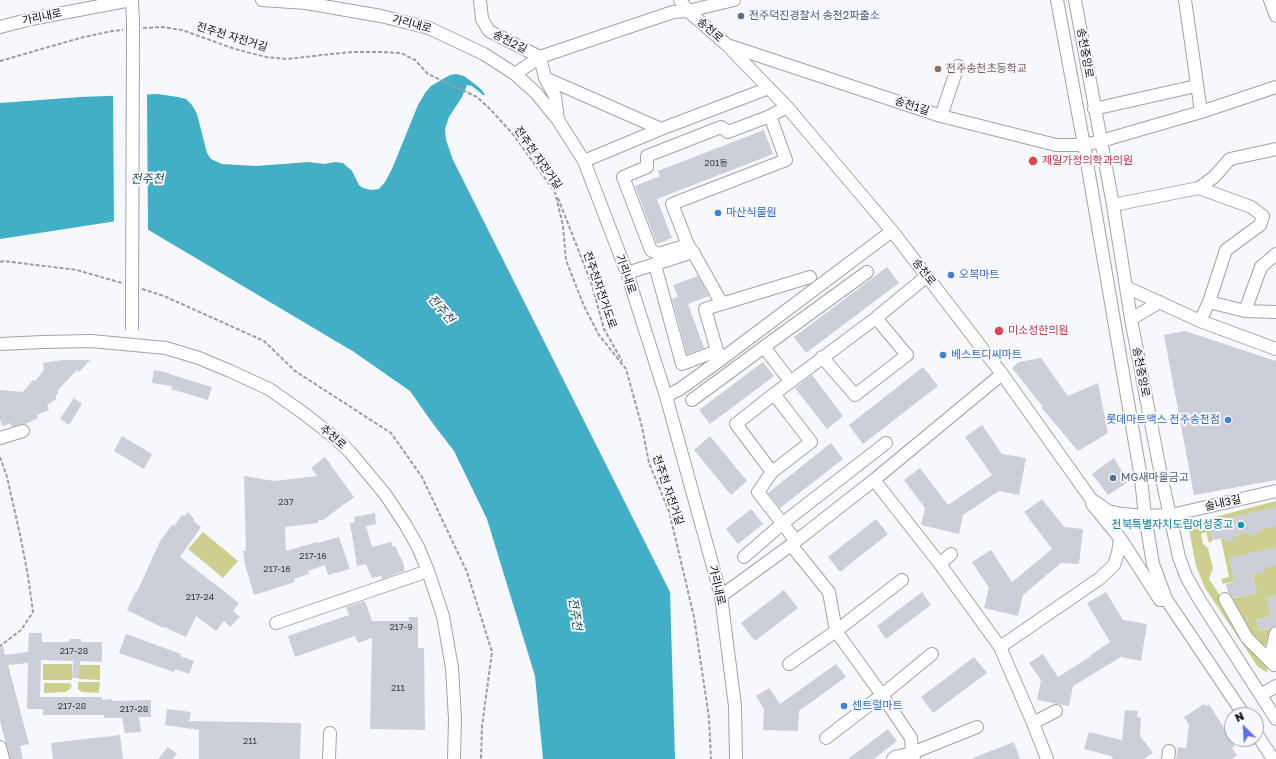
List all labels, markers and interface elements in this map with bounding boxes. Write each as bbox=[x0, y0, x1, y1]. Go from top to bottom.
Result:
street label: 가리내로 bbox=[21, 6, 63, 28]
place label: 전주덕진경찰서 송천2파출소 bbox=[749, 9, 880, 23]
marker: 전주덕진경찰서 송천2파출소 bbox=[736, 11, 746, 21]
street label: 가리내로 bbox=[391, 12, 433, 36]
street label: 송천로 bbox=[694, 15, 726, 45]
street label: 전주천 자전거길 bbox=[195, 20, 269, 54]
street label: 송천중앙로 bbox=[1074, 27, 1096, 79]
street label: 송천2길 bbox=[491, 28, 529, 56]
place label: 전주송천초등학교 bbox=[946, 62, 1027, 76]
marker: 전주송천초등학교 bbox=[933, 64, 943, 74]
street label: 송천1길 bbox=[893, 94, 931, 118]
street label: 전주천 자전거길 bbox=[511, 124, 565, 192]
place label: 제일가정의학과의원 bbox=[1042, 154, 1133, 168]
marker: 제일가정의학과의원 bbox=[1027, 155, 1039, 167]
house number: 201동 bbox=[704, 158, 728, 168]
water label: 전주천 bbox=[130, 172, 164, 186]
place label: 마산식물원 bbox=[726, 206, 777, 220]
marker: 마산식물원 bbox=[713, 208, 723, 218]
street label: 전주천자전거도로 bbox=[581, 250, 619, 330]
street label: 가리내로 bbox=[613, 253, 639, 295]
street label: 송천로 bbox=[909, 256, 939, 288]
place label: 오복마트 bbox=[959, 268, 999, 282]
marker: 오복마트 bbox=[946, 270, 956, 280]
water label: 전주천 bbox=[425, 292, 457, 326]
place label: 미소정한의원 bbox=[1008, 324, 1069, 338]
marker: 미소정한의원 bbox=[993, 325, 1005, 337]
street label: 송천중앙로 bbox=[1130, 346, 1152, 398]
place label: 베스트디씨마트 bbox=[951, 348, 1022, 362]
marker: 베스트디씨마트 bbox=[938, 350, 948, 360]
place label: 롯데마트맥스 전주송천점 bbox=[1106, 413, 1220, 427]
marker: 롯데마트맥스 전주송천점 bbox=[1223, 415, 1233, 425]
street label: 추천로 bbox=[317, 422, 349, 452]
street label: 전주천 자전거길 bbox=[650, 453, 686, 527]
place label: MG새마을금고 bbox=[1121, 471, 1189, 485]
marker: MG새마을금고 bbox=[1108, 473, 1118, 483]
street label: 솔내3길 bbox=[1204, 492, 1242, 514]
house number: 237 bbox=[278, 497, 294, 507]
place label: 전북특별자치도립여성중고 bbox=[1112, 518, 1233, 532]
marker: 전북특별자치도립여성중고 bbox=[1236, 520, 1246, 530]
house number: 217-16 bbox=[299, 551, 327, 561]
house number: 217-16 bbox=[263, 564, 291, 574]
street label: 가리내로 bbox=[706, 564, 728, 606]
house number: 217-24 bbox=[186, 592, 214, 602]
water label: 전주천 bbox=[565, 597, 585, 631]
house number: 217-9 bbox=[389, 622, 413, 632]
house number: 217-28 bbox=[60, 646, 88, 656]
house number: 211 bbox=[391, 683, 405, 693]
place label: 센트럴마트 bbox=[852, 699, 903, 713]
house number: 217-28 bbox=[58, 701, 86, 711]
marker: 센트럴마트 bbox=[839, 701, 849, 711]
house number: 217-28 bbox=[120, 704, 148, 714]
north arrow bbox=[1224, 707, 1264, 747]
text: N bbox=[1233, 709, 1246, 724]
house number: 211 bbox=[243, 736, 257, 746]

